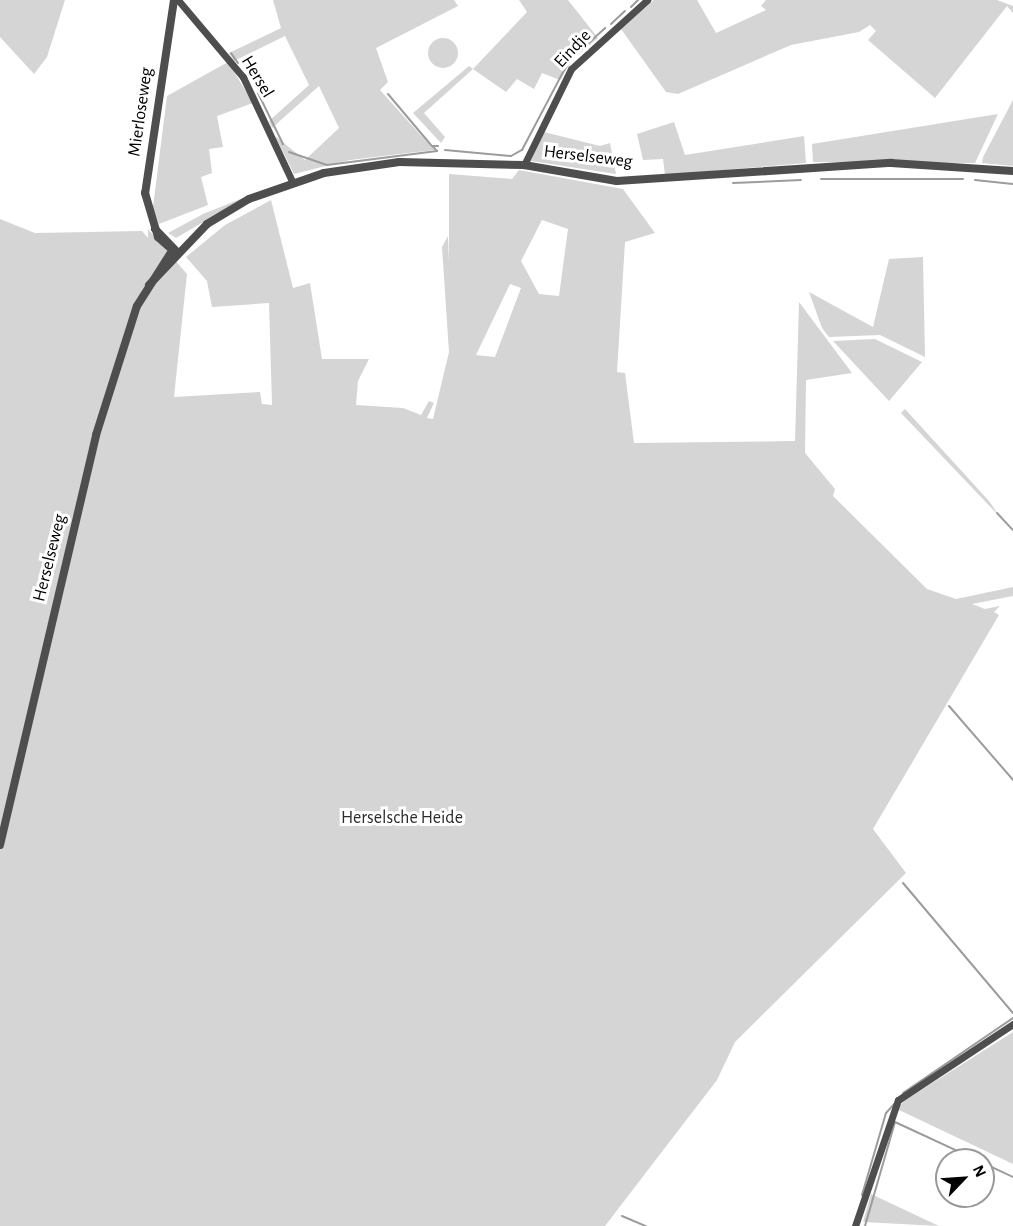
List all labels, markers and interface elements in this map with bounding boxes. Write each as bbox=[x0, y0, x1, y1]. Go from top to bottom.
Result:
street label: Eindje bbox=[550, 25, 596, 73]
street label: Hersel bbox=[236, 52, 278, 102]
street label: Mierloseweg bbox=[124, 66, 158, 158]
street label: Herselseweg bbox=[542, 141, 634, 173]
street label: Herselseweg bbox=[29, 512, 71, 604]
park label: Herselsche Heide bbox=[341, 807, 463, 829]
north arrow bbox=[935, 1148, 995, 1208]
text: N bbox=[970, 1163, 989, 1180]

